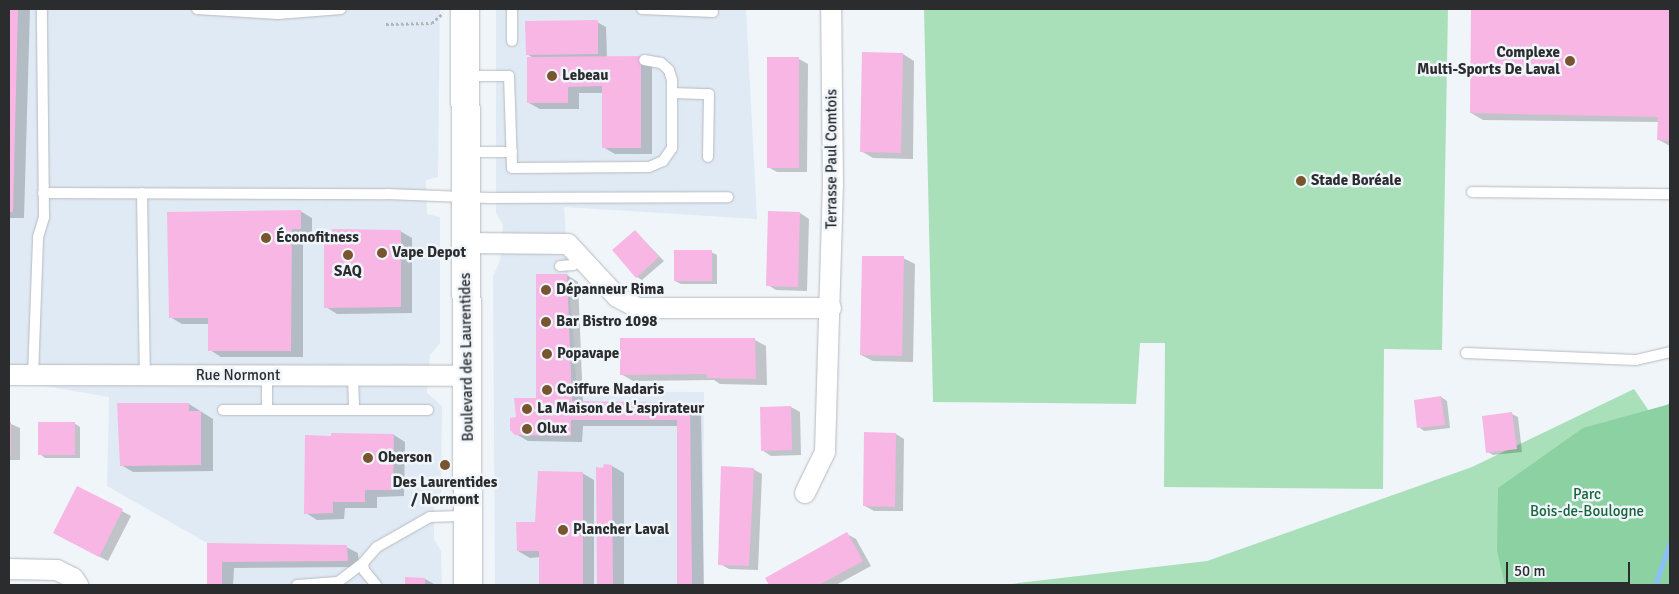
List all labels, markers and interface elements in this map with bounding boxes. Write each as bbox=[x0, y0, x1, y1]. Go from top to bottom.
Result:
place label: Complexe Multi-Sports De Laval bbox=[1417, 43, 1560, 78]
marker: Complexe Multi-Sports De Laval bbox=[1564, 55, 1576, 67]
place label: Lebeau bbox=[562, 67, 609, 85]
marker: Lebeau bbox=[546, 70, 558, 82]
street label: Terrasse Paul Comtois bbox=[823, 89, 841, 229]
place label: Stade Boréale bbox=[1311, 172, 1401, 190]
marker: Stade Boréale bbox=[1295, 175, 1307, 187]
place label: Éconofitness bbox=[276, 229, 359, 247]
marker: Éconofitness bbox=[260, 232, 272, 244]
place label: Vape Depot bbox=[392, 244, 466, 262]
marker: Vape Depot bbox=[376, 247, 388, 259]
marker: SAQ bbox=[342, 249, 354, 261]
place label: SAQ bbox=[334, 263, 362, 281]
street label: Boulevard des Laurentides bbox=[457, 272, 477, 442]
place label: Dépanneur Rima bbox=[556, 281, 664, 299]
marker: Dépanneur Rima bbox=[540, 284, 552, 296]
place label: Bar Bistro 1098 bbox=[556, 313, 657, 331]
marker: Bar Bistro 1098 bbox=[540, 316, 552, 328]
place label: Popavape bbox=[557, 345, 619, 363]
marker: Popavape bbox=[541, 348, 553, 360]
street label: Rue Normont bbox=[196, 367, 280, 385]
place label: Coiffure Nadaris bbox=[557, 381, 664, 399]
marker: Coiffure Nadaris bbox=[541, 384, 553, 396]
place label: La Maison de L'aspirateur bbox=[537, 400, 704, 418]
marker: La Maison de L'aspirateur bbox=[521, 403, 533, 415]
place label: Olux bbox=[537, 420, 567, 438]
marker: Olux bbox=[521, 423, 533, 435]
place label: Oberson bbox=[378, 449, 432, 467]
marker: Oberson bbox=[362, 452, 374, 464]
marker: Des Laurentides / Normont bbox=[439, 459, 451, 471]
place label: Des Laurentides / Normont bbox=[393, 473, 497, 508]
park label: Parc Bois-de-Boulogne bbox=[1530, 485, 1644, 520]
place label: Plancher Laval bbox=[573, 521, 669, 539]
marker: Plancher Laval bbox=[557, 524, 569, 536]
scale bar bbox=[1509, 552, 1633, 584]
text: 50 m bbox=[1514, 562, 1545, 580]

